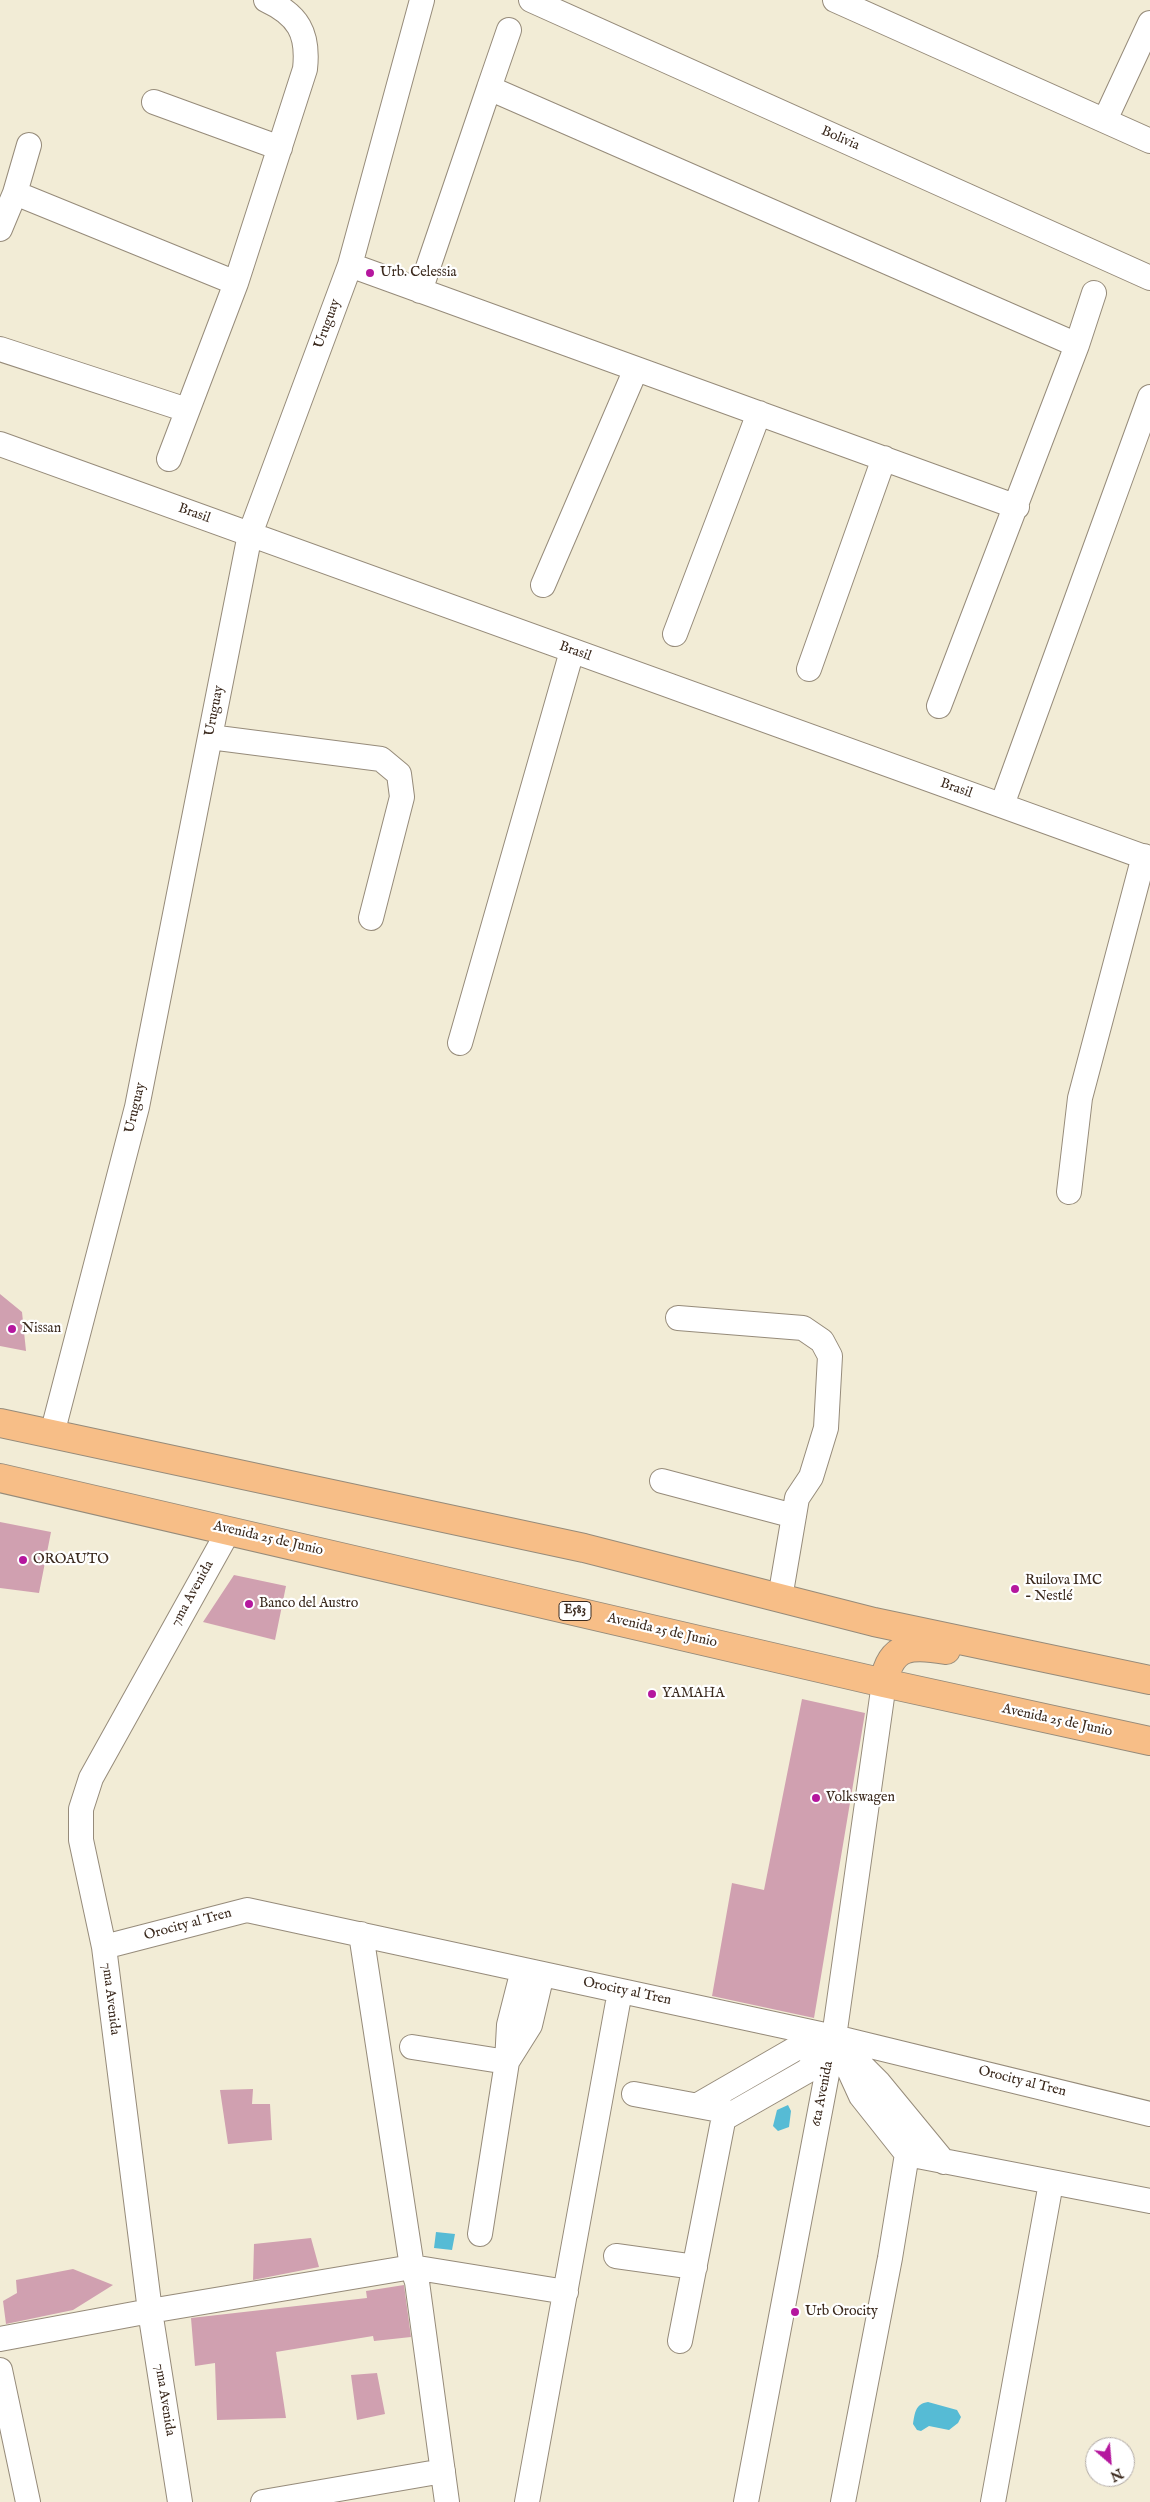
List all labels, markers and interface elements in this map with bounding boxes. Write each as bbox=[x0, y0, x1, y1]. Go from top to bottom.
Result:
street label: Bolivia bbox=[818, 123, 862, 155]
place label: Urb. Celessia bbox=[380, 265, 456, 281]
marker: Urb. Celessia bbox=[364, 267, 376, 279]
street label: Uruguay bbox=[311, 297, 345, 351]
street label: Brasil bbox=[176, 500, 212, 528]
street label: Brasil bbox=[557, 638, 593, 666]
street label: Uruguay bbox=[202, 684, 228, 738]
street label: Brasil bbox=[938, 775, 974, 803]
street label: Uruguay bbox=[122, 1081, 150, 1135]
place label: Nissan bbox=[22, 1321, 61, 1337]
marker: Nissan bbox=[6, 1323, 18, 1335]
street label: Avenida 25 de Junio bbox=[211, 1518, 325, 1560]
place label: OROAUTO bbox=[33, 1552, 109, 1568]
marker: OROAUTO bbox=[17, 1554, 29, 1566]
street label: 7ma Avenida bbox=[168, 1558, 218, 1630]
place label: Ruilova IMC - Nestlé bbox=[1025, 1573, 1102, 1605]
marker: Ruilova IMC - Nestlé bbox=[1009, 1583, 1021, 1595]
place label: Banco del Austro bbox=[259, 1596, 358, 1612]
marker: Banco del Austro bbox=[243, 1598, 255, 1610]
road number: E583 bbox=[559, 1602, 591, 1620]
street label: Avenida 25 de Junio bbox=[605, 1610, 719, 1652]
place label: YAMAHA bbox=[662, 1686, 725, 1702]
marker: YAMAHA bbox=[646, 1688, 658, 1700]
street label: Avenida 25 de Junio bbox=[1000, 1701, 1114, 1741]
place label: Volkswagen bbox=[826, 1790, 895, 1806]
marker: Volkswagen bbox=[810, 1792, 822, 1804]
street label: Orocity al Tren bbox=[142, 1905, 234, 1945]
street label: 7ma Avenida bbox=[97, 1962, 123, 2036]
street label: Orocity al Tren bbox=[581, 1974, 673, 2010]
street label: 6ta Avenida bbox=[808, 2060, 838, 2128]
street label: Orocity al Tren bbox=[976, 2063, 1068, 2101]
place label: Urb Orocity bbox=[805, 2304, 878, 2320]
marker: Urb Orocity bbox=[789, 2306, 801, 2318]
street label: 7ma Avenida bbox=[150, 2363, 178, 2437]
north arrow bbox=[1085, 2437, 1135, 2487]
text: N bbox=[1107, 2464, 1126, 2485]

